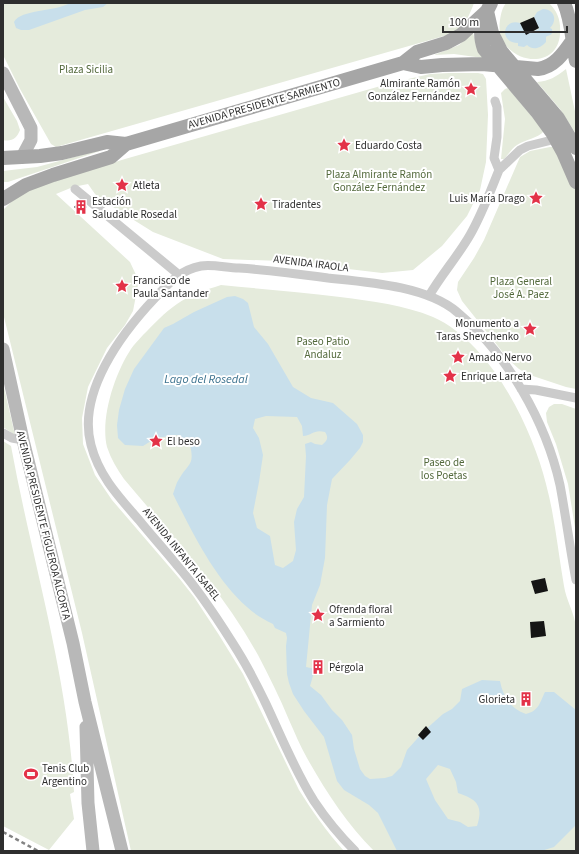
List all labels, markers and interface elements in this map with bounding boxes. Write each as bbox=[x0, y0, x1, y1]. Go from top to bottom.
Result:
scale bar bbox=[443, 8, 567, 34]
text: 100 m bbox=[449, 14, 479, 31]
park label: Plaza Sicilia bbox=[59, 62, 113, 77]
street label: AVENIDA PRESIDENTE SARMIENTO bbox=[186, 75, 342, 132]
place label: Almirante Ramón González Fernández bbox=[368, 76, 460, 104]
place icon: Almirante Ramón González Fernández bbox=[463, 81, 479, 97]
place icon: Eduardo Costa bbox=[336, 137, 352, 153]
place label: Eduardo Costa bbox=[355, 138, 422, 153]
park label: Plaza Almirante Ramón González Fernández bbox=[326, 167, 432, 195]
place icon: Atleta bbox=[114, 177, 130, 193]
place label: Atleta bbox=[133, 178, 160, 193]
place icon: Luis María Drago bbox=[528, 190, 544, 206]
place label: Luis María Drago bbox=[449, 191, 525, 206]
place label: Estación Saludable Rosedal bbox=[92, 194, 177, 222]
place icon: Tiradentes bbox=[253, 196, 269, 212]
place label: Tiradentes bbox=[272, 197, 321, 212]
building icon: Estación Saludable Rosedal bbox=[73, 199, 89, 215]
street label: AVENIDA IRAOLA bbox=[272, 251, 349, 276]
place label: Francisco de Paula Santander bbox=[133, 273, 209, 301]
park label: Plaza General José A. Paez bbox=[490, 274, 552, 302]
place icon: Francisco de Paula Santander bbox=[114, 278, 130, 294]
place label: Monumento a Taras Shevchenko bbox=[436, 316, 519, 344]
place icon: Monumento a Taras Shevchenko bbox=[522, 321, 538, 337]
park label: Paseo Patio Andaluz bbox=[296, 334, 350, 362]
place icon: Amado Nervo bbox=[450, 349, 466, 365]
place label: Amado Nervo bbox=[469, 350, 532, 365]
place icon: Enrique Larreta bbox=[442, 368, 458, 384]
place label: Enrique Larreta bbox=[461, 369, 532, 384]
water label: Lago del Rosedal bbox=[164, 371, 248, 388]
street label: AVENIDA PRESIDENTE FIGUEROA ALCORTA bbox=[13, 429, 74, 621]
place icon: El beso bbox=[148, 433, 164, 449]
place label: El beso bbox=[167, 434, 200, 449]
park label: Paseo de los Poetas bbox=[421, 455, 468, 483]
street label: AVENIDA INFANTA ISABEL bbox=[139, 504, 224, 605]
place label: Ofrenda floral a Sarmiento bbox=[329, 602, 393, 630]
place icon: Ofrenda floral a Sarmiento bbox=[310, 607, 326, 623]
building icon: Pérgola bbox=[310, 659, 326, 675]
place label: Pérgola bbox=[329, 660, 364, 675]
building icon: Glorieta bbox=[518, 691, 534, 707]
place label: Glorieta bbox=[479, 692, 515, 707]
place label: Tenis Club Argentino bbox=[42, 761, 89, 789]
sports icon: Tenis Club Argentino bbox=[23, 766, 39, 782]

